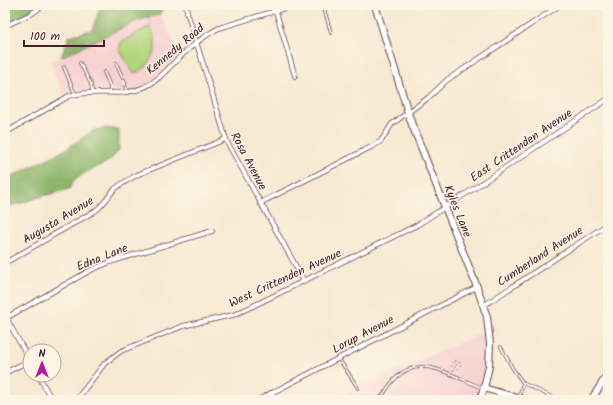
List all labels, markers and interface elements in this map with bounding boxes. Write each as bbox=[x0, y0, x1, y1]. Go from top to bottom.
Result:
street label: Kennedy Road bbox=[142, 19, 209, 80]
scale bar bbox=[24, 22, 104, 48]
text: 100 m bbox=[30, 27, 61, 46]
street label: East Crittenden Avenue bbox=[466, 104, 577, 187]
street label: Rosa Avenue bbox=[225, 129, 272, 194]
street label: Kyles Lane bbox=[438, 182, 477, 241]
street label: Augusta Avenue bbox=[19, 191, 98, 249]
street label: Cumberland Avenue bbox=[493, 221, 588, 291]
street label: Edna Lane bbox=[74, 238, 131, 276]
street label: West Crittenden Avenue bbox=[226, 244, 345, 313]
street label: Lorup Avenue bbox=[329, 310, 398, 359]
north arrow bbox=[22, 343, 62, 383]
text: N bbox=[39, 345, 46, 363]

